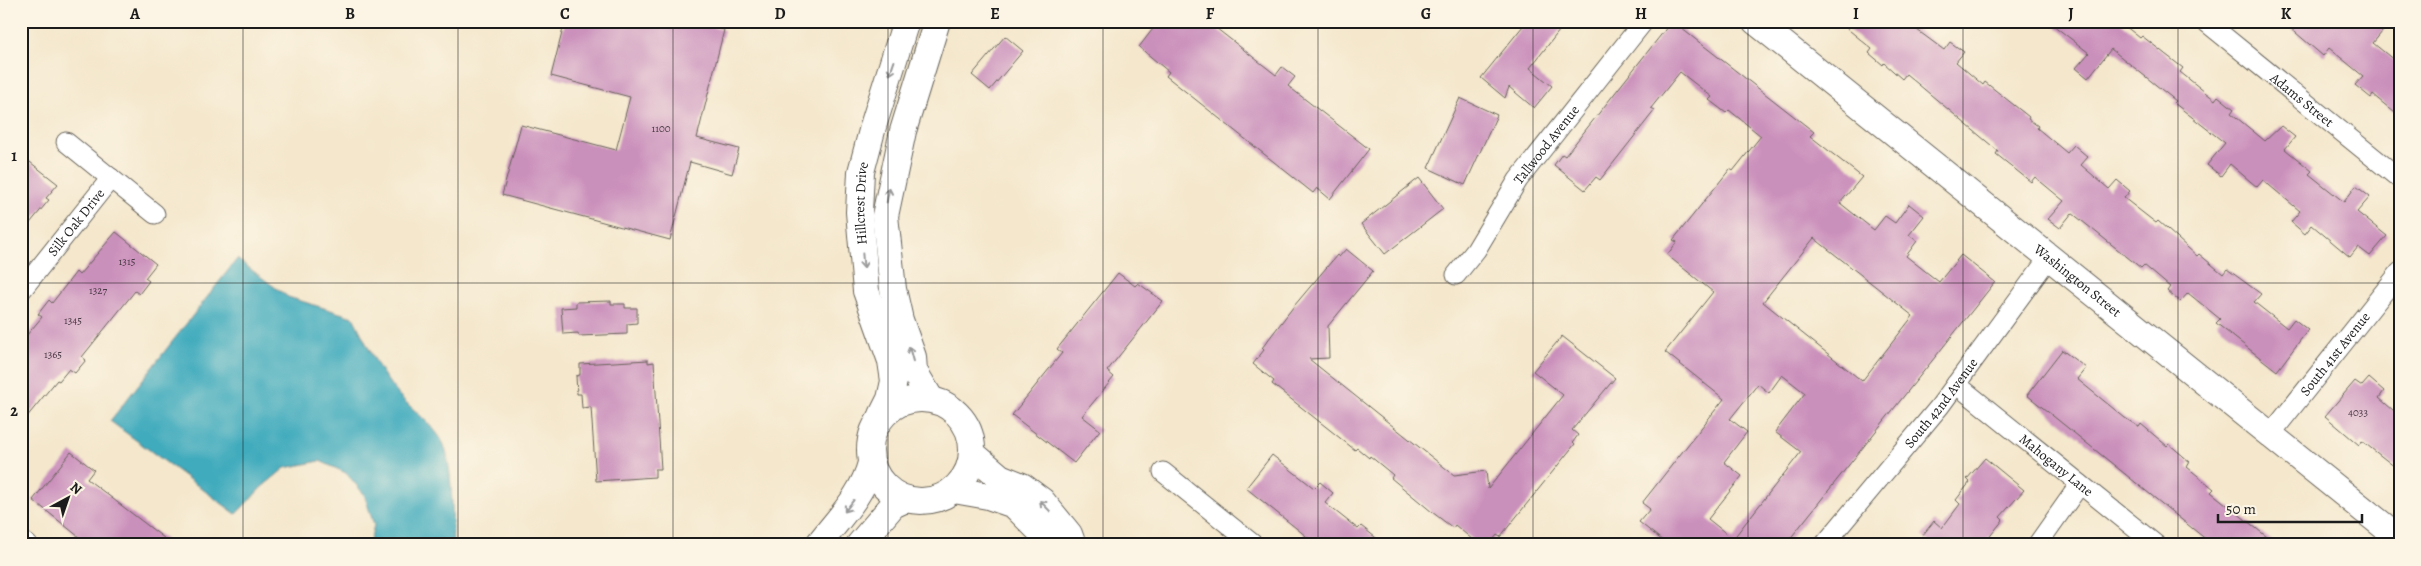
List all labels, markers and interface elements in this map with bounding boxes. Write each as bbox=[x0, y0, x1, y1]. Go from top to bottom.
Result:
text: A bbox=[129, 3, 141, 25]
text: B bbox=[345, 3, 355, 25]
text: C bbox=[560, 3, 570, 25]
text: D bbox=[774, 3, 786, 25]
text: E bbox=[990, 3, 1000, 25]
text: F bbox=[1206, 3, 1215, 25]
text: G bbox=[1421, 3, 1431, 25]
text: H bbox=[1635, 3, 1647, 25]
text: I bbox=[1853, 3, 1859, 25]
text: J bbox=[2068, 3, 2074, 25]
text: K bbox=[2281, 3, 2292, 25]
one-way arrow bbox=[887, 60, 897, 76]
street label: Adams Street bbox=[2265, 68, 2338, 132]
street label: Tallwood Avenue bbox=[1509, 101, 1584, 188]
house number: 1100 bbox=[651, 121, 671, 136]
text: 1 bbox=[11, 145, 17, 167]
street label: Hillcrest Drive bbox=[850, 160, 873, 245]
street label: Silk Oak Drive bbox=[43, 185, 109, 260]
one-way arrow bbox=[884, 187, 894, 203]
street label: Washington Street bbox=[2029, 239, 2125, 322]
one-way arrow bbox=[859, 252, 868, 268]
house number: 1315 bbox=[119, 254, 136, 269]
house number: 1327 bbox=[89, 283, 107, 298]
street label: South 41st Avenue bbox=[2296, 308, 2375, 400]
house number: 1345 bbox=[64, 313, 82, 328]
one-way arrow bbox=[906, 346, 916, 362]
house number: 1365 bbox=[44, 347, 62, 362]
street label: South 42nd Avenue bbox=[1900, 354, 1982, 452]
text: 2 bbox=[10, 400, 18, 422]
house number: 4033 bbox=[2348, 405, 2368, 420]
street label: Mahogany Lane bbox=[2015, 430, 2097, 501]
north arrow bbox=[42, 474, 92, 524]
text: N bbox=[66, 478, 86, 499]
scale bar bbox=[2218, 491, 2362, 523]
one-way arrow bbox=[843, 499, 854, 512]
one-way arrow bbox=[1039, 499, 1051, 512]
text: 50 m bbox=[2226, 499, 2256, 519]

